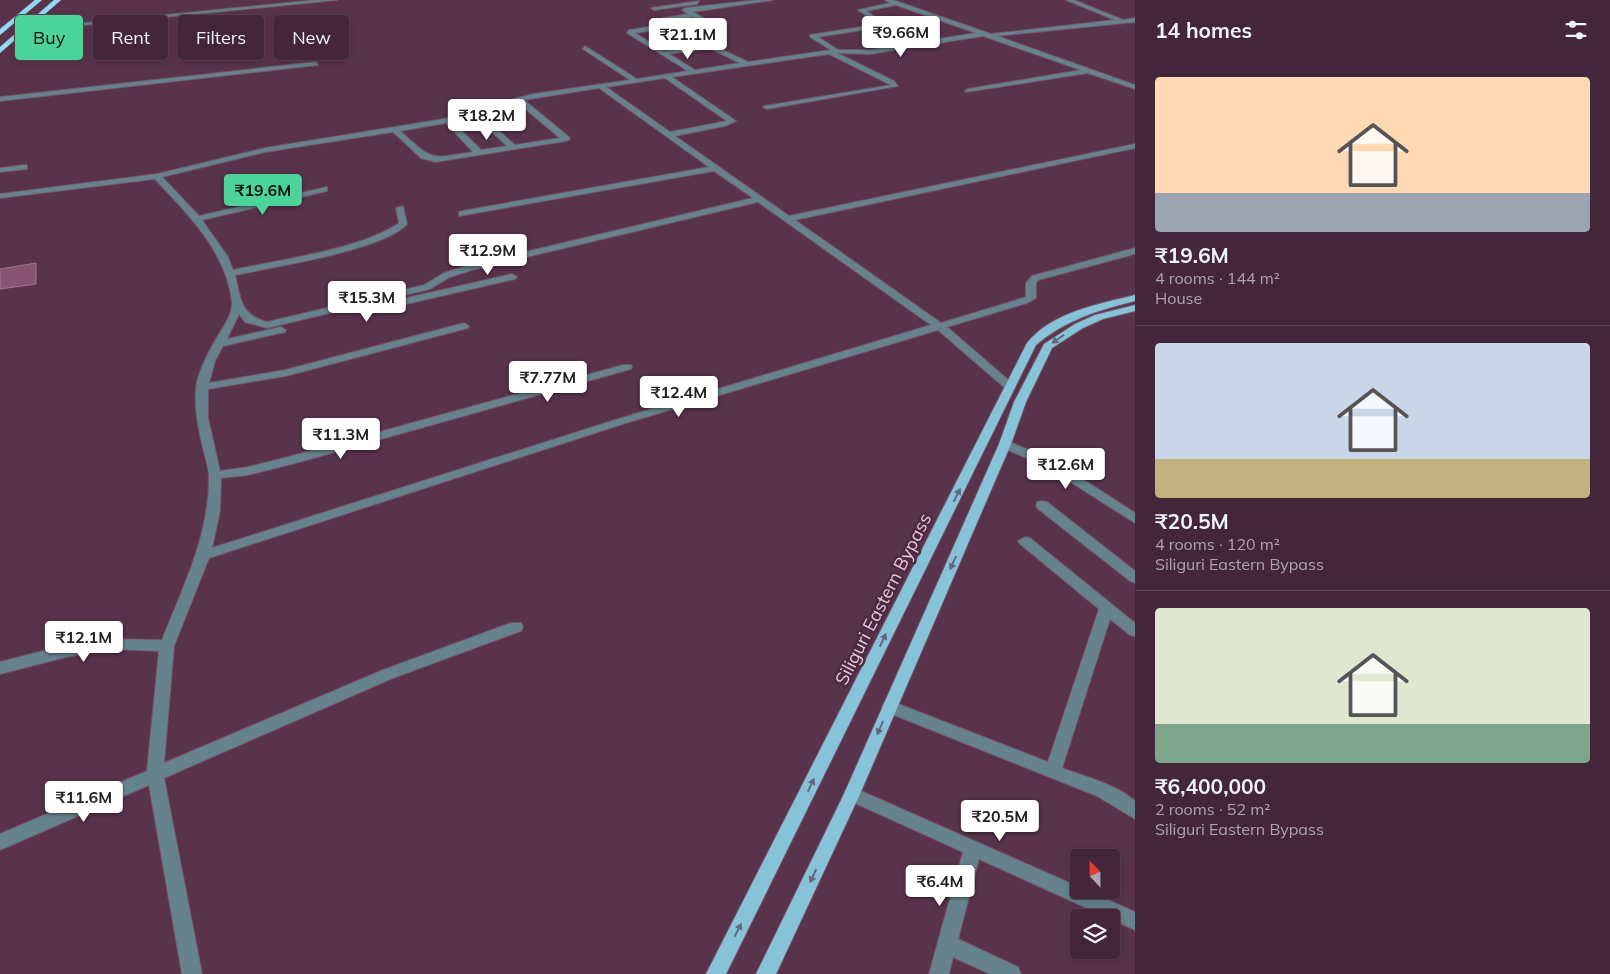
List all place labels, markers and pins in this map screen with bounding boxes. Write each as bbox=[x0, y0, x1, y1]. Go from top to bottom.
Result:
pin: ₹9.66M bbox=[860, 15, 942, 58]
pin: ₹21.1M bbox=[647, 18, 729, 60]
pin: ₹18.2M bbox=[446, 98, 528, 141]
pin: ₹19.6M bbox=[222, 174, 304, 216]
pin: ₹12.9M bbox=[447, 234, 529, 276]
pin: ₹15.3M bbox=[326, 280, 408, 323]
pin: ₹7.77M bbox=[507, 360, 589, 403]
pin: ₹12.4M bbox=[638, 376, 720, 418]
pin: ₹11.3M bbox=[300, 418, 382, 460]
pin: ₹12.6M bbox=[1025, 448, 1107, 490]
pin: ₹12.1M bbox=[43, 620, 125, 663]
pin: ₹11.6M bbox=[43, 780, 125, 823]
pin: ₹20.5M bbox=[959, 800, 1041, 842]
pin: ₹6.4M bbox=[905, 864, 975, 907]

